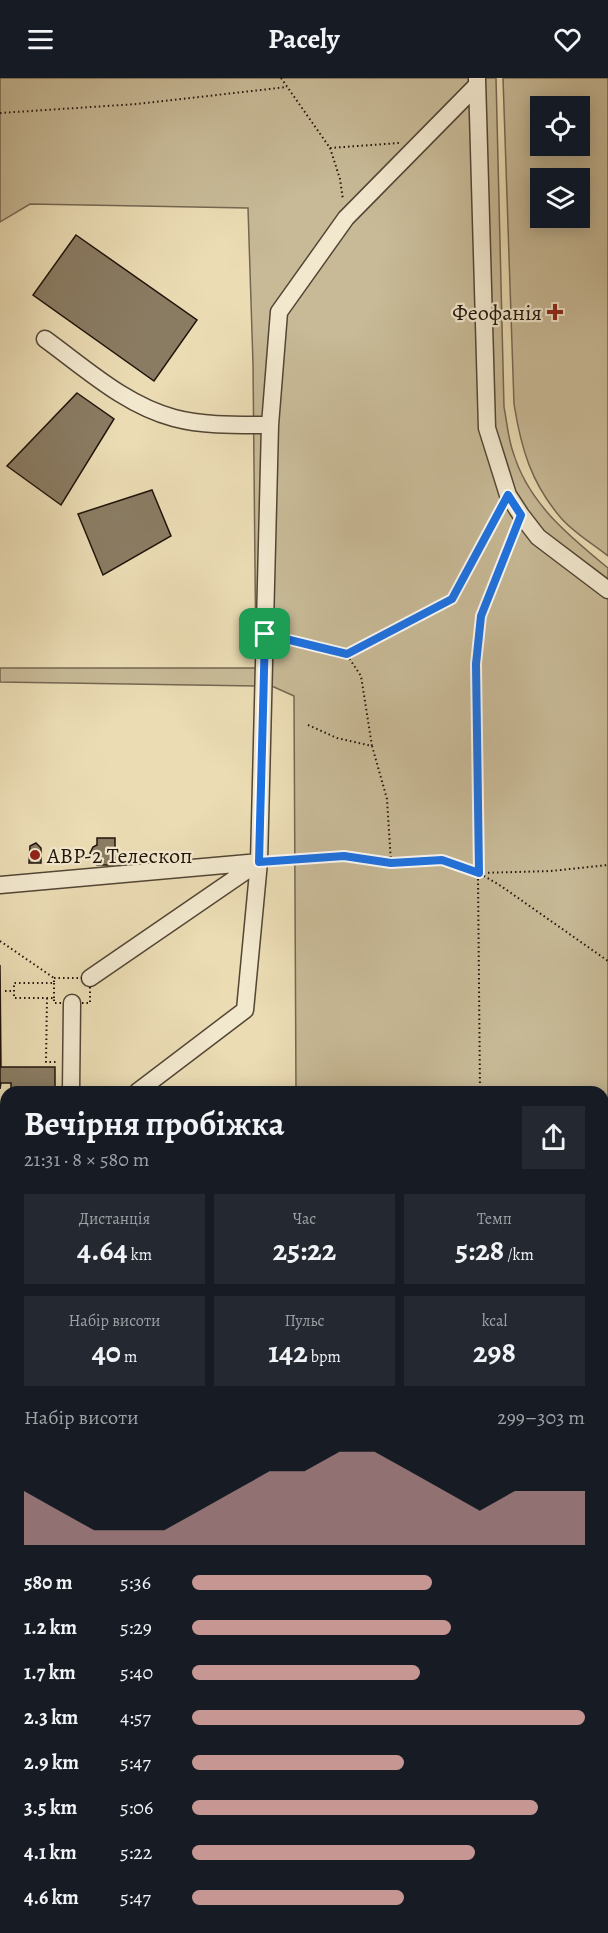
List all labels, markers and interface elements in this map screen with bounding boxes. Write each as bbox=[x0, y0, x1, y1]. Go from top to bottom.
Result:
text: Pacely bbox=[268, 21, 340, 57]
icon: menu bbox=[24, 23, 57, 56]
icon: heart bbox=[551, 23, 584, 56]
map controls bbox=[530, 96, 590, 228]
button: locate bbox=[530, 96, 590, 156]
button: layers bbox=[530, 168, 590, 228]
place label: Феофанія bbox=[452, 298, 542, 328]
marker: Феофанія bbox=[546, 303, 564, 321]
pin bbox=[239, 608, 290, 659]
icon: arrive bbox=[248, 617, 281, 650]
place label: АВР-2 Телескоп bbox=[46, 841, 193, 871]
marker: АВР-2 Телескоп bbox=[28, 848, 42, 862]
text: Вечірня пробіжка bbox=[24, 1101, 284, 1146]
button: share bbox=[522, 1106, 585, 1169]
text: 21:31 · 8 × 580 m bbox=[24, 1146, 149, 1173]
text: Дистанція bbox=[79, 1208, 150, 1230]
text: Час bbox=[293, 1208, 316, 1230]
text: Темп bbox=[477, 1208, 512, 1230]
text: 4.64 bbox=[77, 1230, 128, 1270]
text: 25:22 bbox=[273, 1230, 336, 1270]
text: 5:28 bbox=[455, 1230, 504, 1270]
text: km bbox=[128, 1244, 152, 1266]
text: /km bbox=[504, 1244, 534, 1266]
text: Набір висоти bbox=[69, 1310, 160, 1332]
text: Пульс bbox=[284, 1310, 325, 1332]
text: kcal bbox=[482, 1310, 507, 1332]
text: 40 bbox=[92, 1332, 121, 1372]
text: 142 bbox=[268, 1332, 308, 1372]
text: 298 bbox=[473, 1332, 516, 1372]
text: m bbox=[121, 1346, 137, 1368]
text: bpm bbox=[308, 1346, 341, 1368]
text: Набір висоти bbox=[24, 1404, 139, 1431]
text: 299–303 m bbox=[497, 1404, 585, 1431]
text: 580 m bbox=[24, 1569, 72, 1596]
text: 5:36 bbox=[120, 1569, 151, 1596]
text: 1.2 km bbox=[24, 1614, 77, 1641]
text: 5:29 bbox=[120, 1614, 152, 1641]
text: 1.7 km bbox=[24, 1659, 76, 1686]
text: 5:40 bbox=[120, 1659, 153, 1686]
text: 2.3 km bbox=[24, 1704, 78, 1731]
text: 4:57 bbox=[120, 1704, 151, 1731]
text: 2.9 km bbox=[24, 1749, 79, 1776]
text: 5:47 bbox=[120, 1749, 151, 1776]
text: 3.5 km bbox=[24, 1794, 77, 1821]
text: 5:06 bbox=[120, 1794, 153, 1821]
text: 4.1 km bbox=[24, 1839, 77, 1866]
text: 5:22 bbox=[120, 1839, 152, 1866]
text: 4.6 km bbox=[24, 1884, 79, 1911]
text: 5:47 bbox=[120, 1884, 151, 1911]

